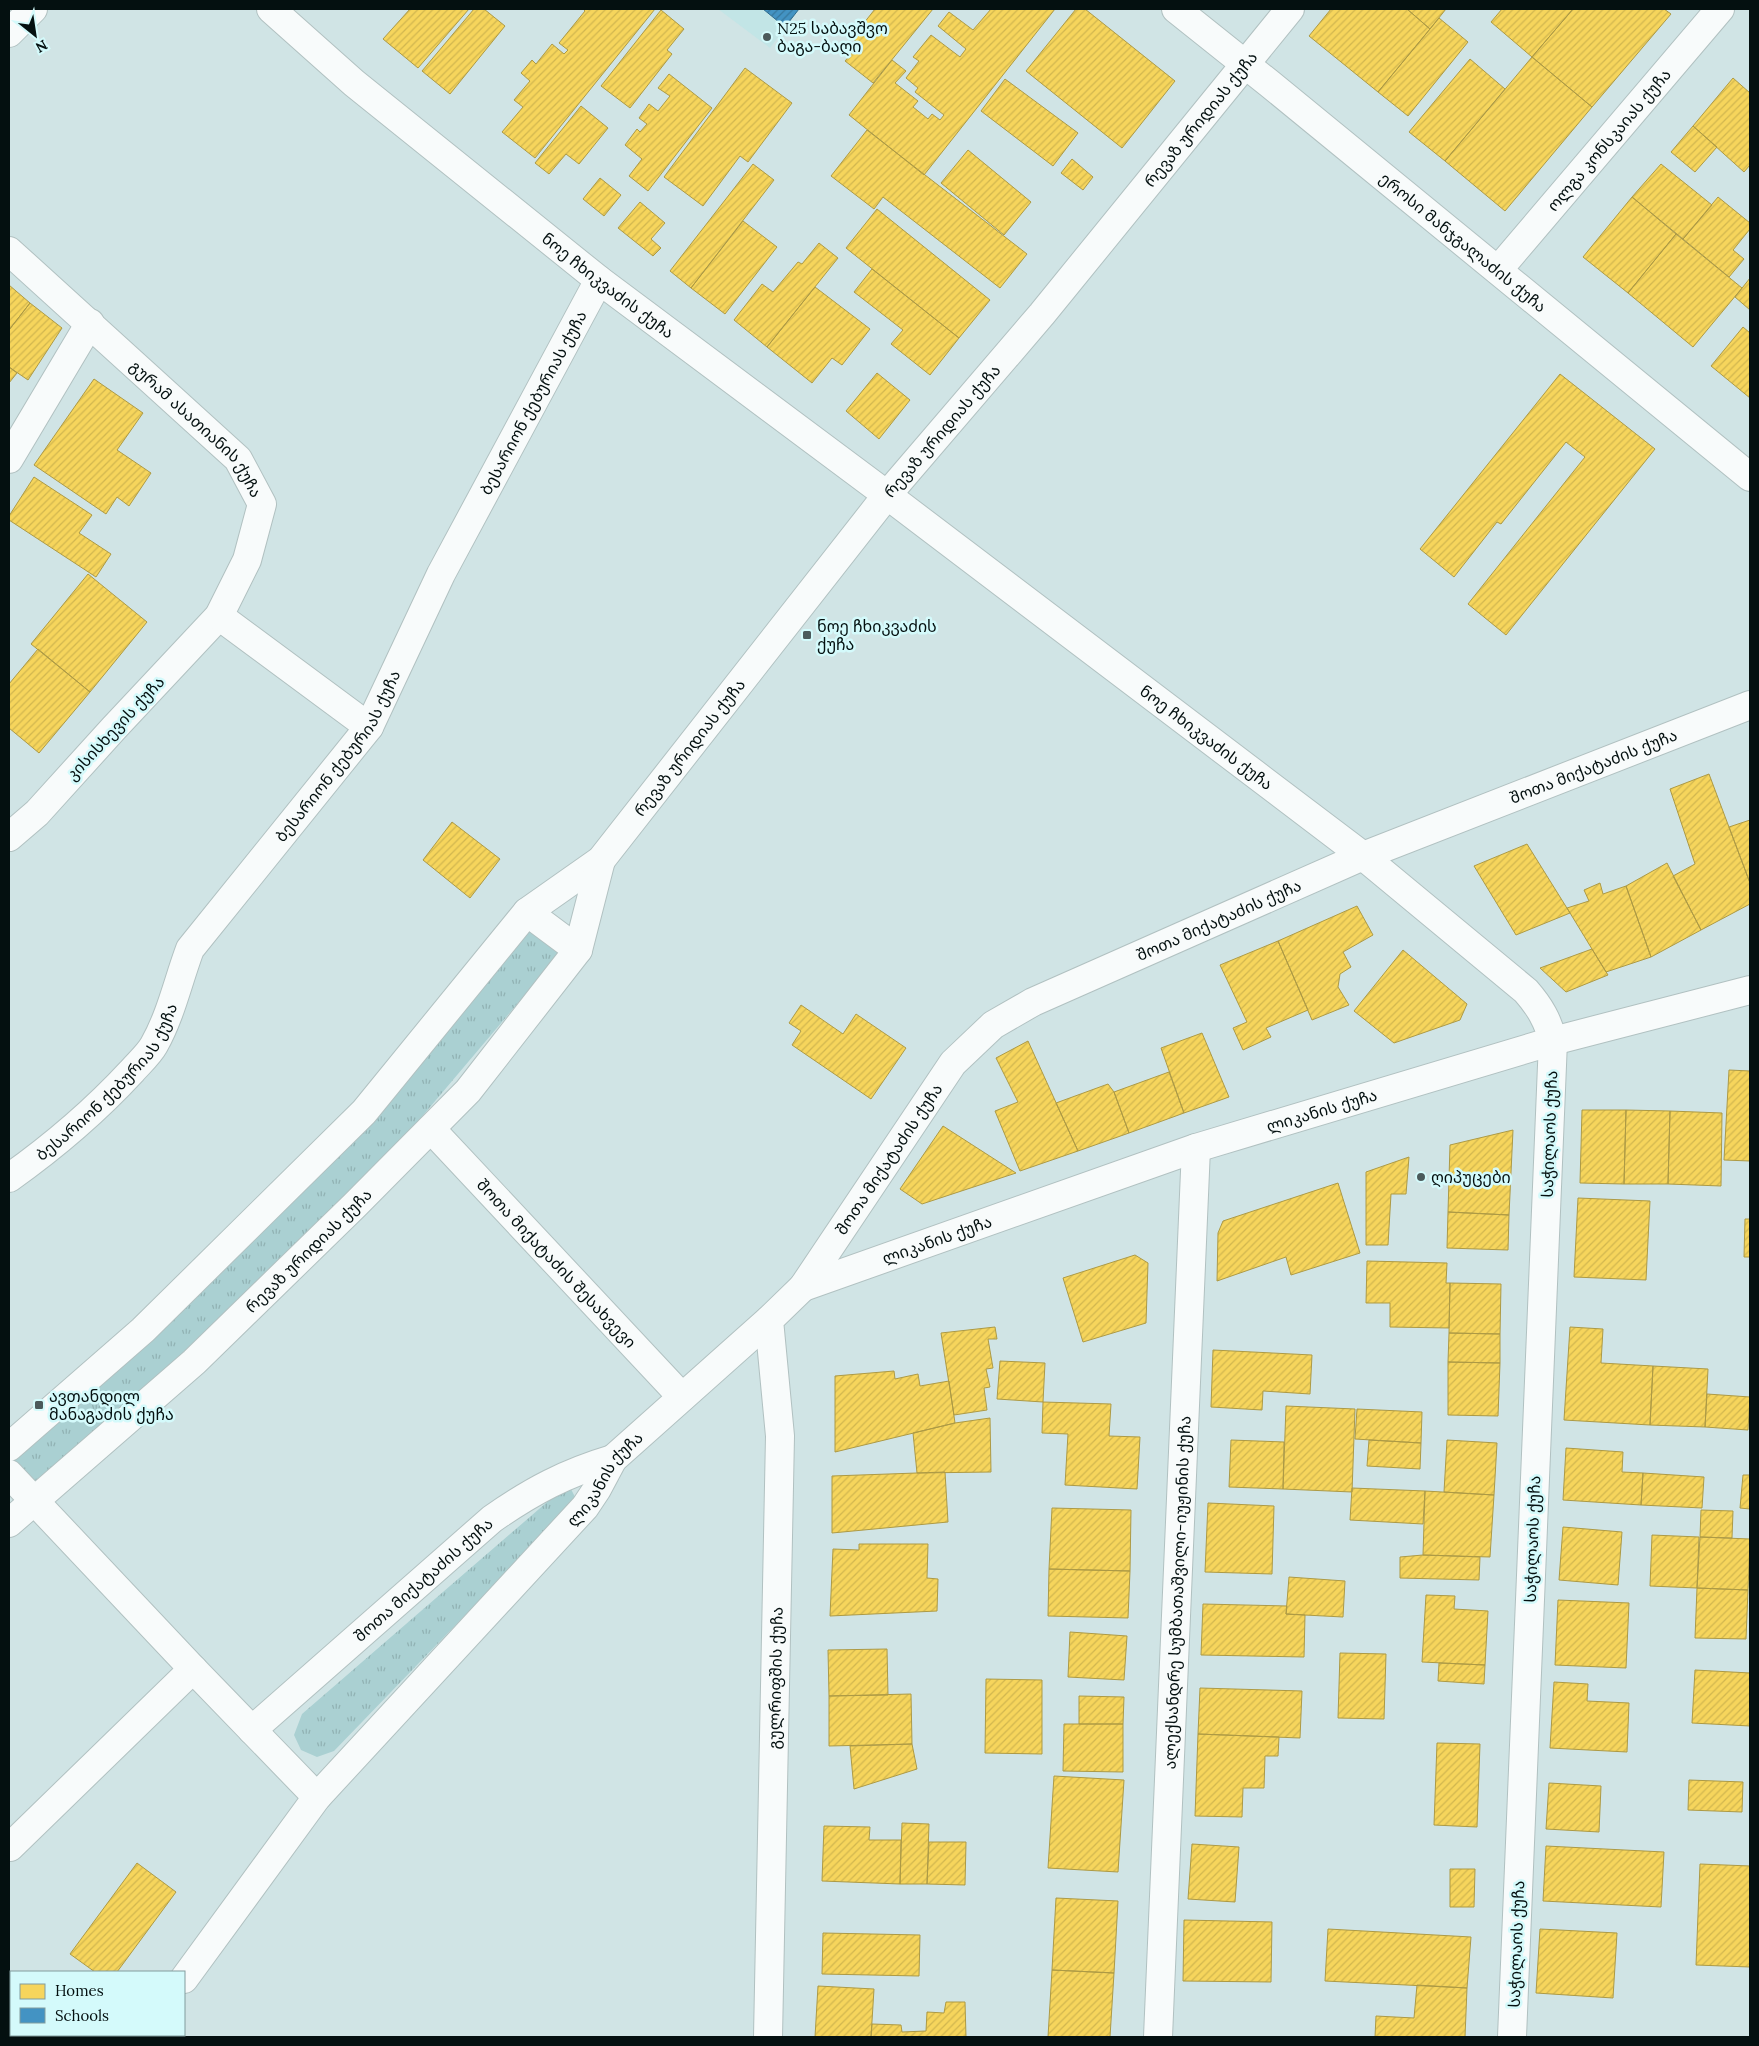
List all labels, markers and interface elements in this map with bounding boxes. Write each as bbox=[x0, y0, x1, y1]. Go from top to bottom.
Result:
north arrow bbox=[10, 10, 60, 60]
place label: N25 საბავშვო ბაგა-ბაღი bbox=[777, 18, 888, 56]
marker: N25 საბავშვო ბაგა-ბაღი bbox=[761, 31, 773, 43]
text: N bbox=[32, 36, 51, 57]
street label: რევაზ ურიდიას ქუჩა bbox=[1139, 47, 1262, 191]
street label: ოლგა კონსკაიას ქუჩა bbox=[1543, 64, 1675, 215]
street label: ეროსი მანჯგალაძის ქუჩა bbox=[1376, 168, 1551, 316]
street label: ნოე ჩხიკვაძის ქუჩა bbox=[538, 228, 678, 343]
street label: ბესარიონ ქებურიას ქუჩა bbox=[475, 307, 591, 498]
street label: გურამ ასათიანის ქუჩა bbox=[126, 356, 266, 501]
street label: რევაზ ურიდიას ქუჩა bbox=[879, 360, 1004, 501]
place label: ნოე ჩხიკვაძის ქუჩა bbox=[817, 616, 937, 654]
marker: ნოე ჩხიკვაძის ქუჩა bbox=[801, 629, 813, 641]
street label: ბესარიონ ქებურიას ქუჩა bbox=[271, 667, 404, 846]
street label: კისისხევის ქუჩა bbox=[62, 672, 168, 784]
street label: რევაზ ურიდიას ქუჩა bbox=[629, 675, 749, 820]
street label: ნოე ჩხიკვაძის ქუჩა bbox=[1136, 681, 1277, 794]
street label: შოთა მიქატაძის ქუჩა bbox=[1507, 724, 1680, 808]
street label: შოთა მიქატაძის ქუჩა bbox=[1133, 875, 1304, 965]
street label: ბესარიონ ქებურიას ქუჩა bbox=[32, 1001, 181, 1165]
street label: საჭილაოს ქუჩა bbox=[1537, 1070, 1562, 1198]
street label: შოთა მიქატაძის ქუჩა bbox=[831, 1080, 946, 1239]
street label: ლიკანის ქუჩა bbox=[1264, 1084, 1379, 1137]
place label: ღიპუცები bbox=[1431, 1167, 1511, 1187]
marker: ღიპუცები bbox=[1415, 1171, 1427, 1183]
street label: შოთა მიქატაძის შესახვევი bbox=[473, 1175, 641, 1352]
street label: რევაზ ურიდიას ქუჩა bbox=[241, 1184, 376, 1317]
street label: ლიკანის ქუჩა bbox=[879, 1211, 994, 1269]
place label: ავთანდილ მანაგაძის ქუჩა bbox=[49, 1386, 174, 1424]
marker: ავთანდილ მანაგაძის ქუჩა bbox=[33, 1399, 45, 1411]
street label: ალექსანდრე სუმბათაშვილი-იუჟინის ქუჩა bbox=[1159, 1415, 1195, 1770]
street label: ლიკანის ქუჩა bbox=[562, 1427, 647, 1531]
street label: საჭილაოს ქუჩა bbox=[1520, 1475, 1545, 1603]
street label: შოთა მიქატაძის ქუჩა bbox=[350, 1513, 497, 1646]
street label: გულრიფშის ქუჩა bbox=[764, 1607, 787, 1750]
street label: საჭილაოს ქუჩა bbox=[1504, 1880, 1529, 2008]
legend bbox=[10, 1971, 185, 2036]
text: Homes bbox=[55, 1981, 104, 2000]
text: Schools bbox=[55, 2006, 109, 2025]

